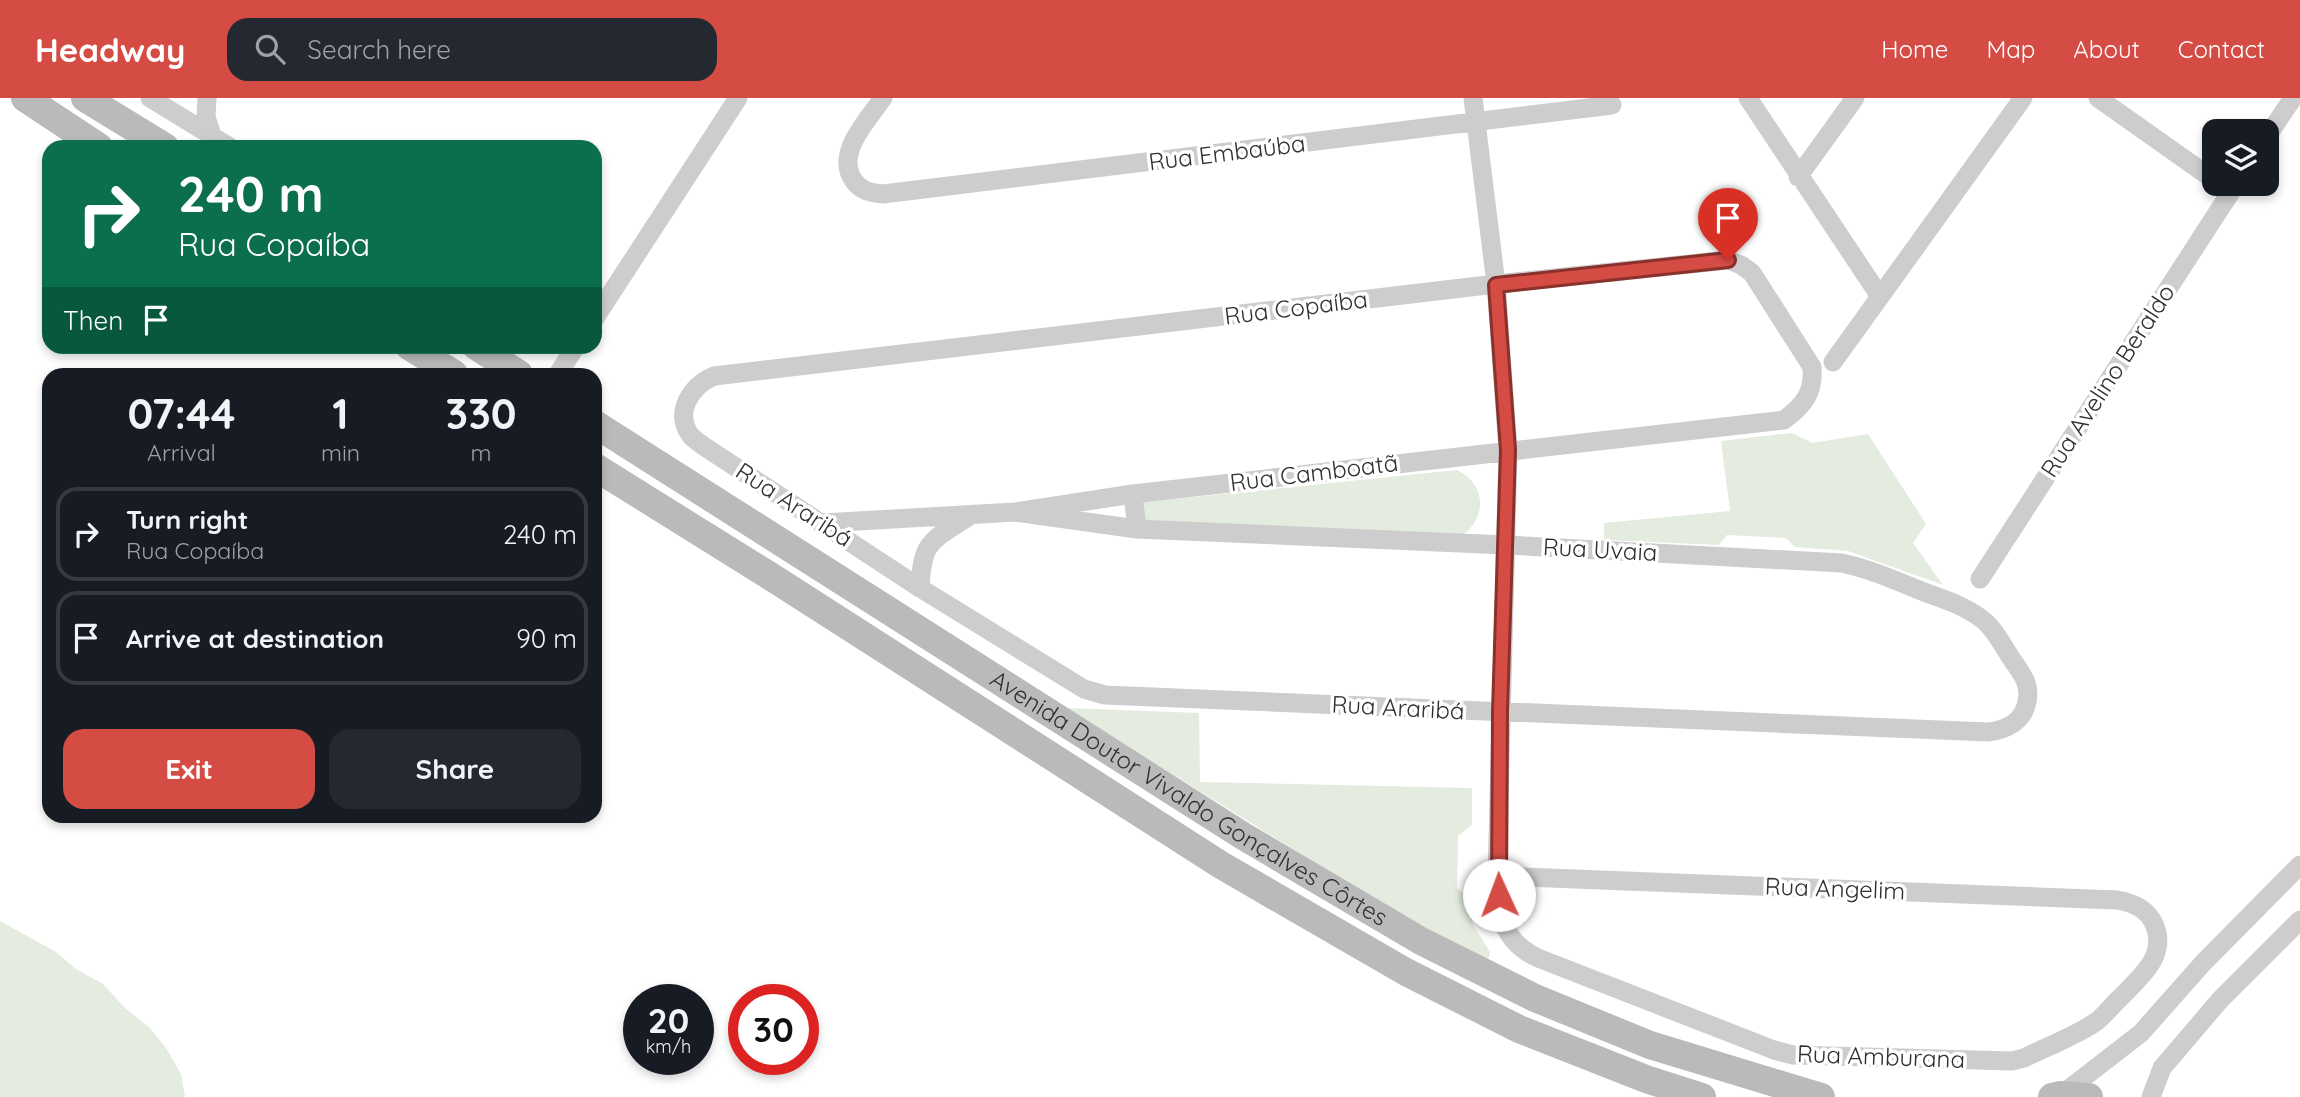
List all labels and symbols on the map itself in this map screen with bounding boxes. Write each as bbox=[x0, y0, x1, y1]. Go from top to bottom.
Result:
street label: Rua Embaúba bbox=[1147, 128, 1307, 177]
pin bbox=[1698, 188, 1758, 260]
street label: Rua Avelino Beraldo bbox=[2034, 278, 2181, 483]
street label: Rua Copaíba bbox=[1223, 283, 1369, 331]
street label: Rua Camboatã bbox=[1228, 447, 1400, 497]
street label: Rua Araribá bbox=[731, 455, 859, 553]
street label: Rua Uvaia bbox=[1542, 531, 1658, 567]
street label: Avenida Doutor Vivaldo Gonçalves Côrtes bbox=[985, 663, 1393, 932]
street label: Rua Araribá bbox=[1331, 689, 1465, 725]
position arrow bbox=[1462, 858, 1536, 932]
street label: Rua Angelim bbox=[1764, 871, 1906, 905]
speed limit sign: 30 bbox=[728, 984, 819, 1075]
street label: Rua Amburana bbox=[1797, 1038, 1966, 1074]

